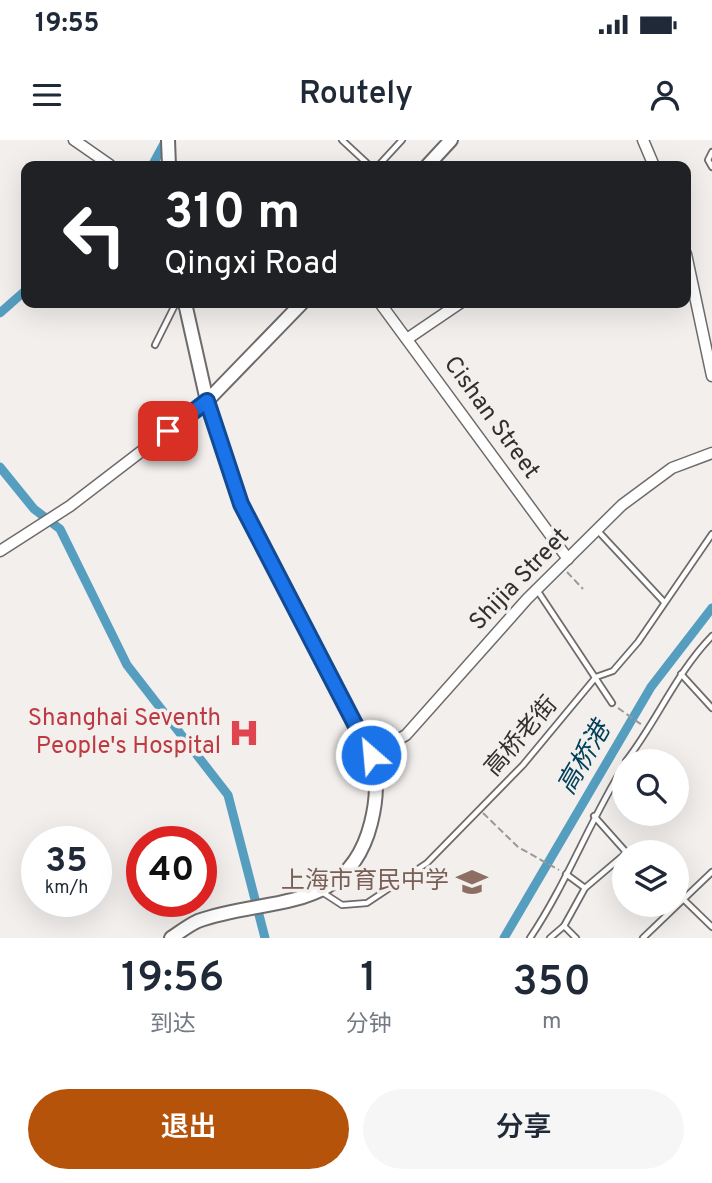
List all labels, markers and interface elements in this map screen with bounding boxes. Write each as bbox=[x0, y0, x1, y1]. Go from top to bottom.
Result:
text: 19:55 bbox=[35, 8, 99, 41]
text: Routely bbox=[299, 75, 413, 115]
icon: menu bbox=[28, 76, 66, 114]
icon: person bbox=[646, 76, 684, 114]
text: 310 m bbox=[164, 184, 300, 246]
icon: left bbox=[49, 189, 140, 280]
text: Qingxi Road bbox=[164, 245, 339, 285]
street label: Cishan Street bbox=[436, 351, 546, 485]
pin bbox=[138, 401, 198, 461]
icon: arrive bbox=[149, 412, 187, 450]
street label: Shijia Street bbox=[464, 522, 576, 638]
street label: 高桥老街 bbox=[479, 691, 565, 783]
place label: Shanghai Seventh People's Hospital bbox=[28, 704, 221, 762]
water label: 高桥港 bbox=[551, 714, 621, 801]
hospital icon: Shanghai Seventh People's Hospital bbox=[227, 716, 261, 750]
position arrow bbox=[334, 718, 408, 792]
map controls bbox=[612, 749, 689, 917]
button: search bbox=[612, 749, 689, 826]
speed limit sign: 40 bbox=[126, 826, 217, 917]
text: 35 bbox=[45, 840, 88, 884]
button: layers bbox=[612, 840, 689, 917]
school or university icon: 上海市育民中学 bbox=[455, 865, 489, 899]
place label: 上海市育民中学 bbox=[281, 867, 449, 897]
text: km/h bbox=[45, 877, 88, 900]
text: 19:56 bbox=[121, 953, 224, 1006]
text: 1 bbox=[360, 953, 377, 1006]
text: 350 bbox=[513, 957, 591, 1010]
text: m bbox=[542, 1008, 561, 1037]
text: 到达 bbox=[150, 1011, 196, 1040]
text: 分钟 bbox=[345, 1011, 391, 1040]
button: 退出 bbox=[28, 1089, 349, 1169]
button: 分享 bbox=[363, 1089, 684, 1169]

